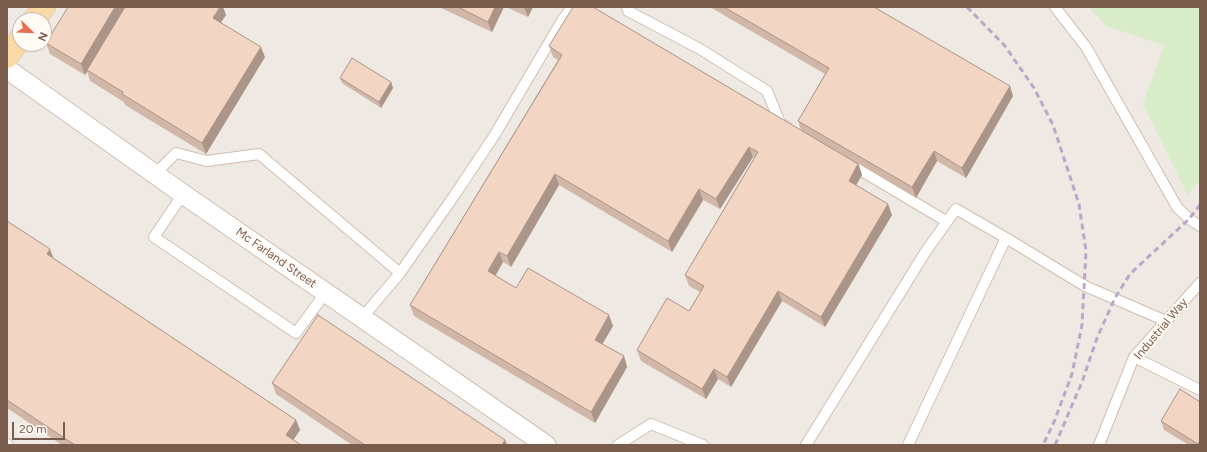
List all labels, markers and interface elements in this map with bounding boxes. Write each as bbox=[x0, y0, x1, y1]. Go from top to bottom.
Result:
north arrow bbox=[12, 12, 52, 52]
text: N bbox=[35, 30, 50, 43]
street label: Mc Farland Street bbox=[233, 225, 319, 291]
street label: Industrial Way bbox=[1131, 295, 1191, 363]
scale bar bbox=[14, 414, 67, 440]
text: 20 m bbox=[19, 422, 47, 436]

